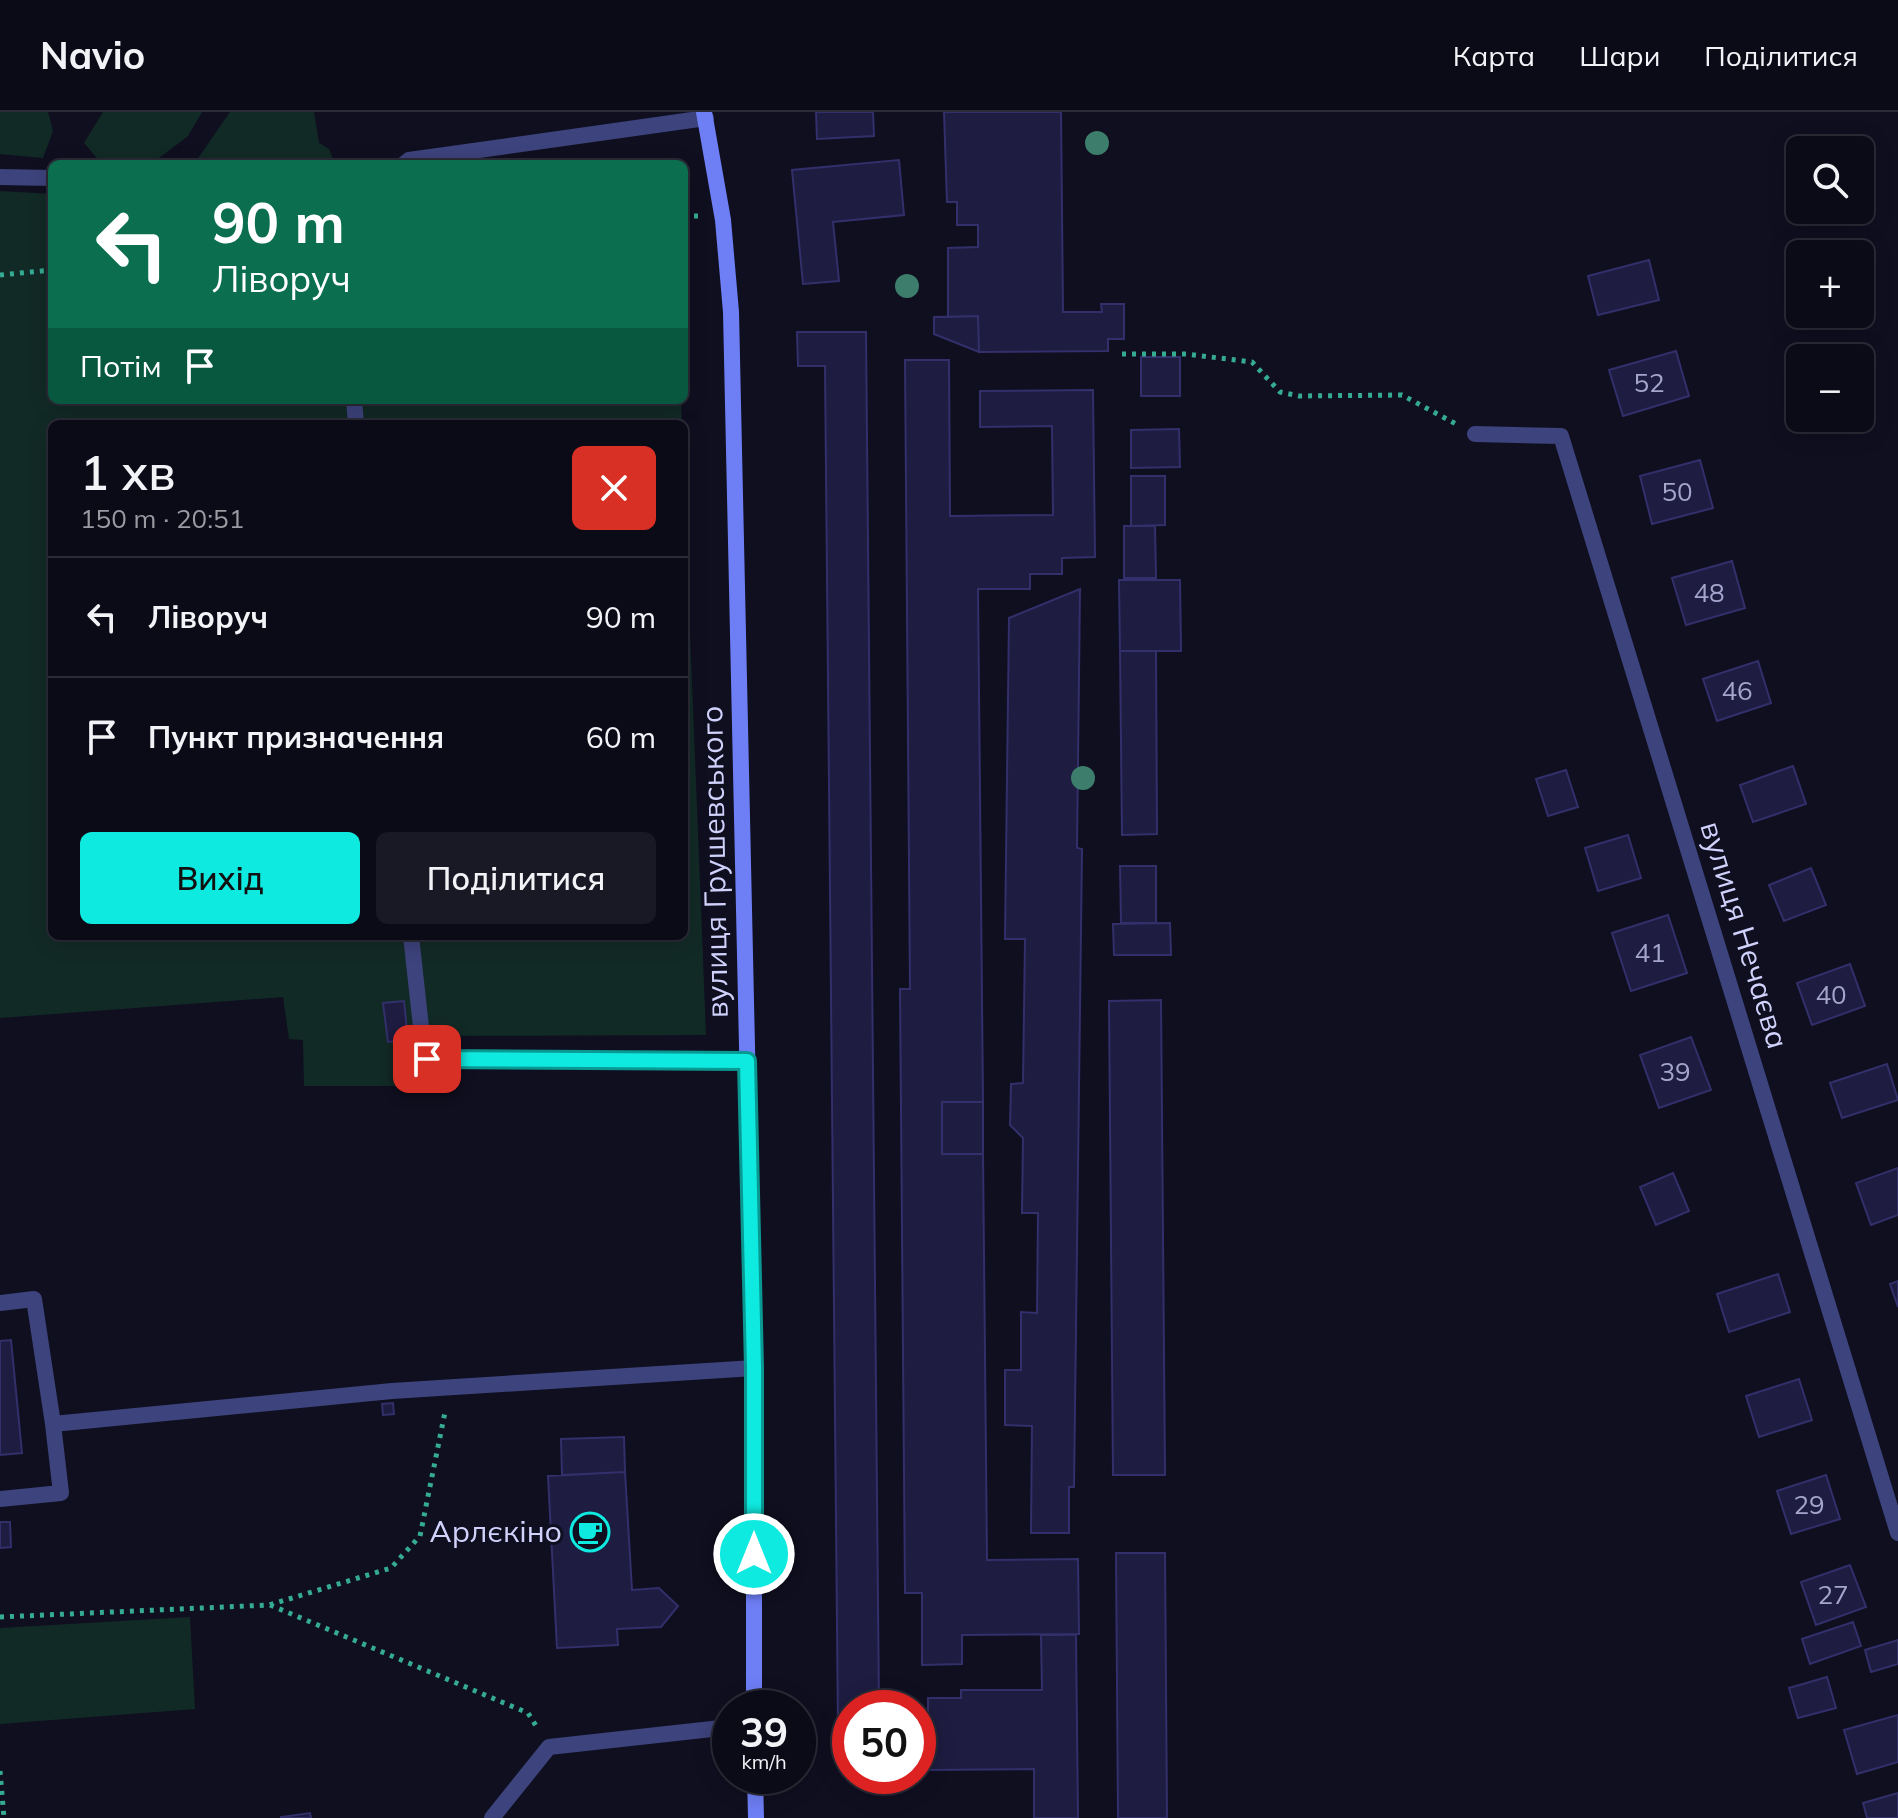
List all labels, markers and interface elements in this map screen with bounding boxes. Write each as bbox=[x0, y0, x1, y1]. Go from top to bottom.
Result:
text: Navio bbox=[40, 31, 145, 79]
text: Карта bbox=[1453, 38, 1535, 73]
text: Шари bbox=[1579, 38, 1660, 73]
text: Поділитися bbox=[1704, 38, 1858, 73]
map controls bbox=[1786, 136, 1874, 432]
button: search bbox=[1786, 136, 1874, 224]
text: 90 m bbox=[212, 187, 345, 257]
icon: left bbox=[80, 192, 184, 296]
button: + bbox=[1786, 240, 1874, 328]
text: Ліворуч bbox=[212, 256, 351, 301]
icon: arrive bbox=[178, 344, 222, 388]
button: − bbox=[1786, 344, 1874, 432]
text: Потім bbox=[80, 347, 162, 385]
house number: 52 bbox=[1633, 366, 1665, 399]
text: 1 хв bbox=[80, 442, 175, 502]
button: close bbox=[572, 446, 656, 530]
house number: 50 bbox=[1661, 475, 1693, 508]
text: 150 m · 20:51 bbox=[80, 502, 244, 535]
house number: 48 bbox=[1693, 576, 1725, 609]
icon: left bbox=[80, 595, 124, 639]
text: Ліворуч bbox=[148, 598, 268, 636]
text: 90 m bbox=[586, 598, 656, 636]
house number: 46 bbox=[1721, 674, 1753, 707]
street label: вулиця Грушевського bbox=[692, 705, 736, 1019]
icon: arrive bbox=[80, 715, 124, 759]
text: Пункт призначення bbox=[148, 718, 444, 756]
text: 60 m bbox=[586, 718, 656, 756]
street label: вулиця Нечаєва bbox=[1692, 816, 1798, 1053]
button: Вихід bbox=[80, 832, 360, 924]
button: Поділитися bbox=[376, 832, 656, 924]
house number: 41 bbox=[1634, 936, 1666, 969]
house number: 40 bbox=[1815, 978, 1847, 1011]
pin bbox=[393, 1025, 461, 1093]
icon: arrive bbox=[405, 1037, 449, 1081]
house number: 39 bbox=[1659, 1055, 1691, 1088]
house number: 29 bbox=[1793, 1488, 1825, 1521]
cafe icon: Арлєкіно bbox=[569, 1511, 611, 1553]
place label: Арлєкіно bbox=[430, 1512, 562, 1550]
position arrow bbox=[712, 1512, 796, 1596]
house number: 27 bbox=[1817, 1578, 1849, 1611]
speed limit sign: 50 bbox=[832, 1690, 936, 1794]
text: 39 bbox=[740, 1707, 788, 1757]
text: km/h bbox=[741, 1749, 787, 1774]

